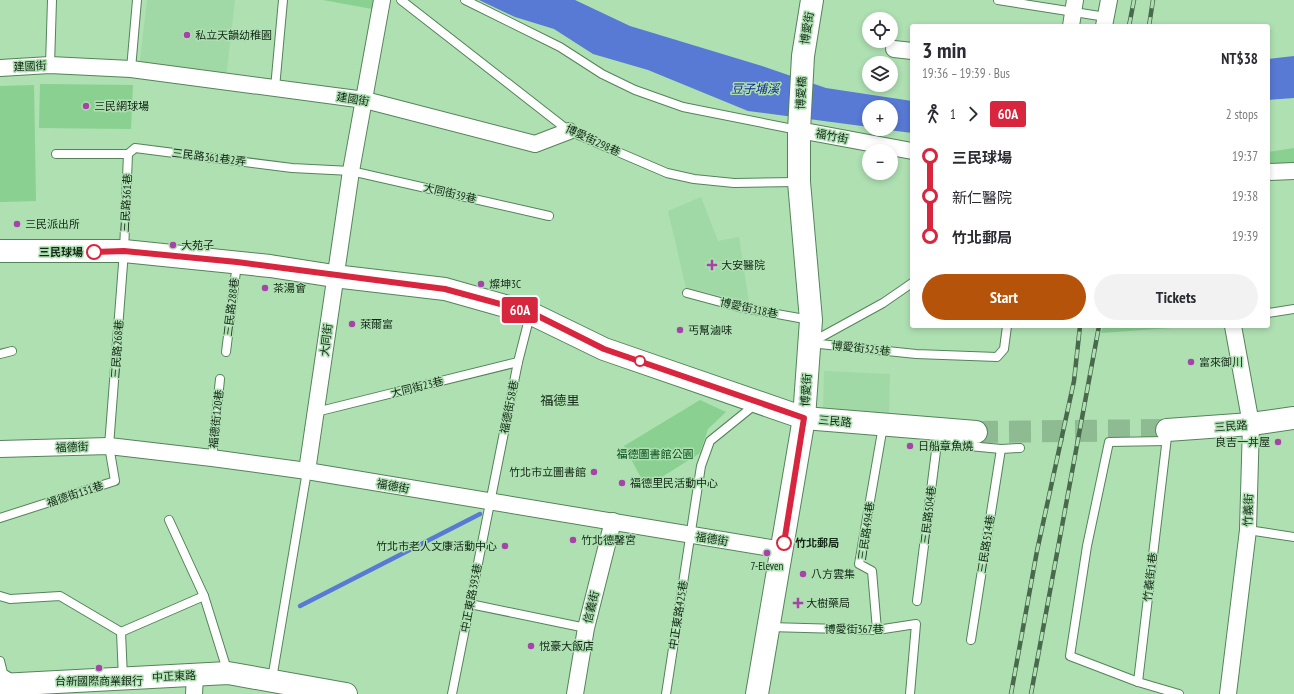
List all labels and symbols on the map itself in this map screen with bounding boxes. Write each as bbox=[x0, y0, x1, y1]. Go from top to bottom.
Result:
street label: 博愛街 bbox=[798, 11, 816, 45]
place label: 私立天韻幼稚園 bbox=[195, 28, 272, 42]
marker: 私立天韻幼稚園 bbox=[182, 30, 192, 40]
street label: 建國街 bbox=[13, 58, 47, 74]
street label: 博愛橋 bbox=[793, 76, 809, 110]
water label: 豆子埔溪 bbox=[731, 81, 781, 96]
street label: 建國街 bbox=[336, 90, 370, 108]
place label: 三民網球場 bbox=[94, 99, 149, 113]
marker: 三民網球場 bbox=[81, 101, 91, 111]
street label: 博愛街298巷 bbox=[563, 121, 623, 159]
street label: 福竹街 bbox=[814, 126, 850, 146]
street label: 三民路361巷2弄 bbox=[171, 145, 247, 169]
street label: 三民路361巷 bbox=[117, 173, 135, 233]
street label: 大同街39巷 bbox=[422, 180, 478, 206]
place label: 三民派出所 bbox=[25, 217, 80, 231]
marker: 三民派出所 bbox=[12, 219, 22, 229]
place label: 大苑子 bbox=[181, 238, 214, 252]
marker: 大苑子 bbox=[168, 240, 178, 250]
marker: 三民球場 bbox=[86, 244, 102, 260]
place label: 三民球場 bbox=[39, 245, 83, 259]
place label: 大安醫院 bbox=[721, 258, 765, 272]
marker: 大安醫院 bbox=[706, 259, 718, 271]
street label: 三民路288巷 bbox=[220, 277, 242, 337]
place label: 燦坤3C bbox=[489, 277, 521, 291]
marker: 燦坤3C bbox=[476, 279, 486, 289]
place label: 茶湯會 bbox=[273, 281, 306, 295]
marker: 茶湯會 bbox=[260, 283, 270, 293]
street label: 博愛街318巷 bbox=[719, 295, 779, 321]
line badge: 60A bbox=[497, 297, 543, 323]
place label: 萊爾富 bbox=[360, 317, 393, 331]
street label: 三民路268巷 bbox=[108, 319, 126, 379]
marker: 萊爾富 bbox=[347, 319, 357, 329]
street label: 大同街 bbox=[317, 323, 335, 357]
place label: 丐幫滷味 bbox=[688, 323, 732, 337]
marker: 丐幫滷味 bbox=[675, 325, 685, 335]
street label: 博愛街325巷 bbox=[831, 338, 891, 358]
unlabelled marker bbox=[634, 355, 646, 367]
place label: 富來御川 bbox=[1199, 355, 1243, 369]
marker: 富來御川 bbox=[1186, 357, 1196, 367]
street label: 博愛街 bbox=[798, 373, 814, 407]
street label: 大同街23巷 bbox=[389, 374, 445, 400]
street label: 福德街58巷 bbox=[497, 379, 521, 435]
street label: 福德街120巷 bbox=[206, 389, 226, 449]
district label: 福德里 bbox=[540, 392, 580, 409]
street label: 三民路 bbox=[818, 413, 852, 429]
street label: 三民路 bbox=[1214, 418, 1248, 434]
place label: 良吉一丼屋 bbox=[1215, 435, 1270, 449]
marker: 良吉一丼屋 bbox=[1273, 437, 1283, 447]
street label: 福德街 bbox=[55, 439, 89, 455]
place label: 日船章魚燒 bbox=[918, 439, 973, 453]
marker: 日船章魚燒 bbox=[905, 441, 915, 451]
park label: 福德圖書館公園 bbox=[617, 447, 694, 461]
place label: 竹北市立圖書館 bbox=[509, 465, 586, 479]
marker: 竹北市立圖書館 bbox=[589, 467, 599, 477]
street label: 福德街 bbox=[376, 476, 410, 496]
place label: 福德里民活動中心 bbox=[630, 476, 718, 490]
street label: 福德街131巷 bbox=[45, 478, 105, 510]
marker: 福德里民活動中心 bbox=[617, 478, 627, 488]
street label: 三民路504巷 bbox=[917, 485, 939, 545]
street label: 竹義街 bbox=[1240, 493, 1256, 527]
street label: 三民路494巷 bbox=[855, 501, 877, 561]
street label: 三民路514巷 bbox=[974, 514, 998, 574]
street label: 福德街 bbox=[695, 530, 729, 548]
place label: 竹北德馨宮 bbox=[581, 533, 636, 547]
marker: 竹北德馨宮 bbox=[568, 535, 578, 545]
marker: 竹北郵局 bbox=[776, 535, 792, 551]
place label: 竹北郵局 bbox=[795, 536, 839, 550]
place label: 竹北市老人文康活動中心 bbox=[376, 539, 497, 553]
marker: 竹北市老人文康活動中心 bbox=[500, 541, 510, 551]
marker: 7-Eleven bbox=[762, 548, 772, 558]
street label: 竹義街1巷 bbox=[1140, 552, 1160, 602]
place label: 7-Eleven bbox=[751, 559, 784, 573]
street label: 中正東路393巷 bbox=[457, 562, 485, 634]
place label: 八方雲集 bbox=[811, 567, 855, 581]
marker: 八方雲集 bbox=[798, 569, 808, 579]
street label: 中正東路425巷 bbox=[666, 579, 690, 651]
street label: 信義街 bbox=[580, 589, 602, 625]
place label: 大樹藥局 bbox=[806, 596, 850, 610]
marker: 大樹藥局 bbox=[793, 598, 803, 608]
street label: 博愛街367巷 bbox=[825, 622, 883, 636]
place label: 悅豪大飯店 bbox=[539, 639, 594, 653]
marker: 悅豪大飯店 bbox=[526, 641, 536, 651]
marker: 台新國際商業銀行 bbox=[94, 663, 104, 673]
street label: 中正東路 bbox=[152, 668, 196, 684]
place label: 台新國際商業銀行 bbox=[55, 674, 143, 688]

